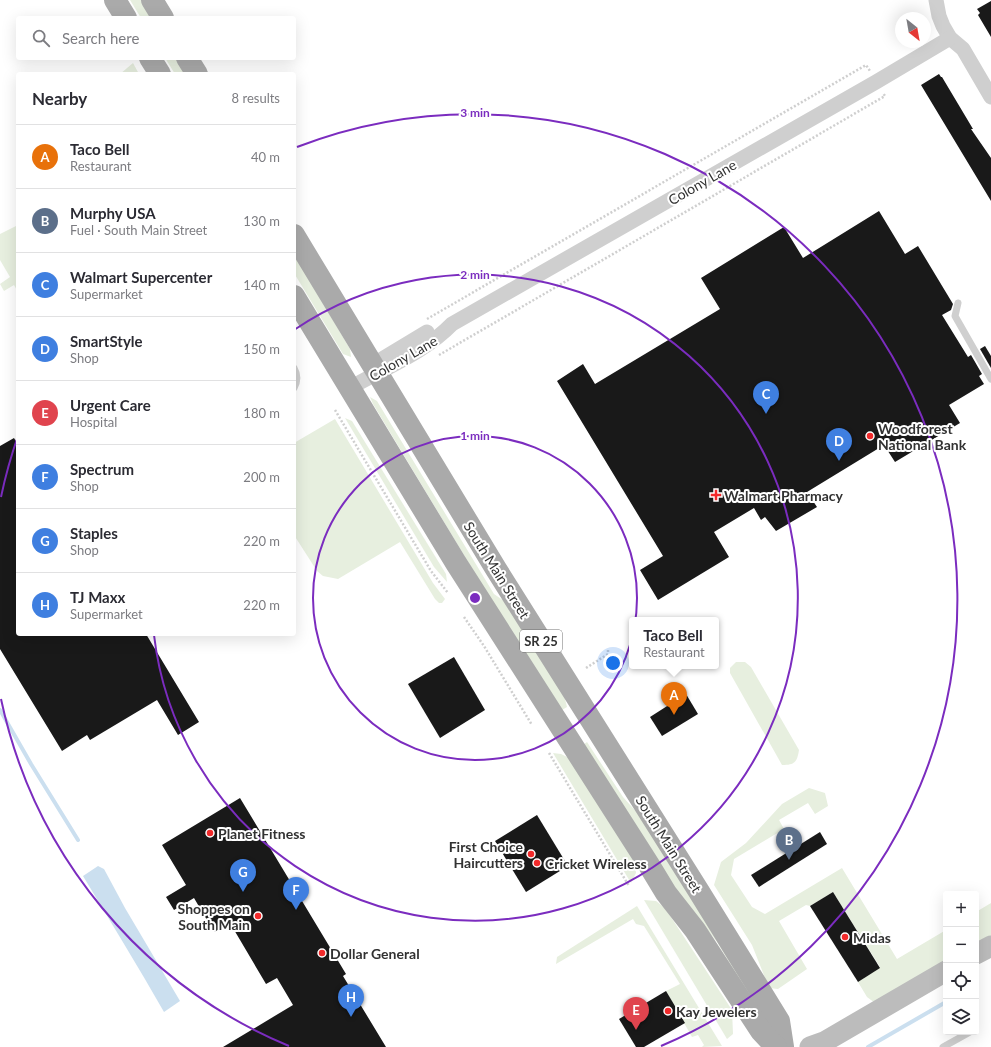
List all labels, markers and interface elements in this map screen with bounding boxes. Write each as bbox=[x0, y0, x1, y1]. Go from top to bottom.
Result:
north arrow bbox=[895, 12, 931, 48]
search box bbox=[16, 16, 296, 60]
icon: search bbox=[30, 27, 52, 49]
text: Search here bbox=[62, 29, 139, 47]
text: Nearby bbox=[32, 88, 87, 109]
text: 8 results bbox=[232, 90, 280, 106]
text: 3 min bbox=[460, 105, 490, 120]
text: Taco Bell bbox=[70, 140, 130, 158]
text: A bbox=[40, 149, 50, 165]
text: 40 m bbox=[251, 149, 280, 165]
street label: Colony Lane bbox=[665, 156, 739, 208]
text: Restaurant bbox=[70, 158, 132, 174]
text: Murphy USA bbox=[70, 204, 156, 222]
text: B bbox=[41, 213, 49, 229]
text: 130 m bbox=[243, 213, 280, 229]
text: Fuel · South Main Street bbox=[70, 222, 207, 238]
text: 2 min bbox=[460, 267, 490, 282]
text: Walmart Supercenter bbox=[70, 268, 212, 286]
text: C bbox=[41, 277, 49, 293]
text: 140 m bbox=[243, 277, 280, 293]
text: Supermarket bbox=[70, 286, 143, 302]
text: SmartStyle bbox=[70, 332, 143, 350]
street label: Colony Lane bbox=[366, 332, 440, 384]
text: D bbox=[40, 341, 50, 357]
text: 150 m bbox=[243, 341, 280, 357]
text: Shop bbox=[70, 350, 99, 366]
pin: C bbox=[753, 381, 779, 414]
text: Urgent Care bbox=[70, 396, 151, 414]
text: E bbox=[41, 405, 49, 421]
text: 180 m bbox=[243, 405, 280, 421]
text: Hospital bbox=[70, 414, 117, 430]
place label: Woodforest National Bank bbox=[878, 420, 967, 453]
text: 1 min bbox=[460, 428, 490, 443]
pin: D bbox=[826, 428, 852, 461]
marker: Woodforest National Bank bbox=[865, 431, 875, 441]
text: Spectrum bbox=[70, 460, 134, 478]
text: F bbox=[41, 469, 49, 485]
text: 200 m bbox=[243, 469, 280, 485]
text: Shop bbox=[70, 478, 99, 494]
place label: Walmart Pharmacy bbox=[724, 487, 844, 504]
marker: Walmart Pharmacy bbox=[711, 490, 721, 500]
street label: South Main Street bbox=[460, 518, 534, 622]
text: Staples bbox=[70, 524, 118, 542]
text: G bbox=[40, 533, 50, 549]
text: 220 m bbox=[243, 533, 280, 549]
text: Shop bbox=[70, 542, 99, 558]
text: TJ Maxx bbox=[70, 588, 125, 606]
centre of rings bbox=[468, 591, 482, 605]
text: H bbox=[40, 597, 50, 613]
text: 220 m bbox=[243, 597, 280, 613]
text: Supermarket bbox=[70, 606, 143, 622]
popup bbox=[629, 617, 719, 669]
text: Taco Bell bbox=[643, 626, 703, 644]
road number: SR 25 bbox=[520, 630, 562, 652]
text: Restaurant bbox=[643, 644, 705, 660]
your location bbox=[603, 653, 623, 673]
pin: A bbox=[661, 682, 687, 715]
street label: South Main Street bbox=[632, 792, 706, 896]
place label: Planet Fitness bbox=[218, 825, 306, 842]
pin: B bbox=[776, 827, 802, 860]
marker: Planet Fitness bbox=[205, 828, 215, 838]
place label: First Choice Haircutters bbox=[449, 838, 524, 871]
marker: First Choice Haircutters bbox=[526, 849, 536, 859]
place label: Cricket Wireless bbox=[545, 855, 647, 872]
marker: Cricket Wireless bbox=[532, 858, 542, 868]
pin: G bbox=[230, 859, 256, 892]
pin: F bbox=[283, 877, 309, 910]
map controls bbox=[943, 891, 979, 1035]
button: + bbox=[943, 891, 979, 927]
place label: Shoppes on South Main bbox=[178, 900, 250, 933]
marker: Shoppes on South Main bbox=[253, 911, 263, 921]
button: − bbox=[943, 927, 979, 963]
place label: Midas bbox=[853, 929, 891, 946]
marker: Midas bbox=[840, 932, 850, 942]
place label: Dollar General bbox=[330, 945, 420, 962]
marker: Dollar General bbox=[317, 948, 327, 958]
button: locate bbox=[943, 963, 979, 999]
pin: H bbox=[338, 984, 364, 1017]
pin: E bbox=[623, 997, 649, 1030]
button: layers bbox=[943, 999, 979, 1035]
place label: Kay Jewelers bbox=[676, 1003, 757, 1020]
marker: Kay Jewelers bbox=[663, 1006, 673, 1016]

